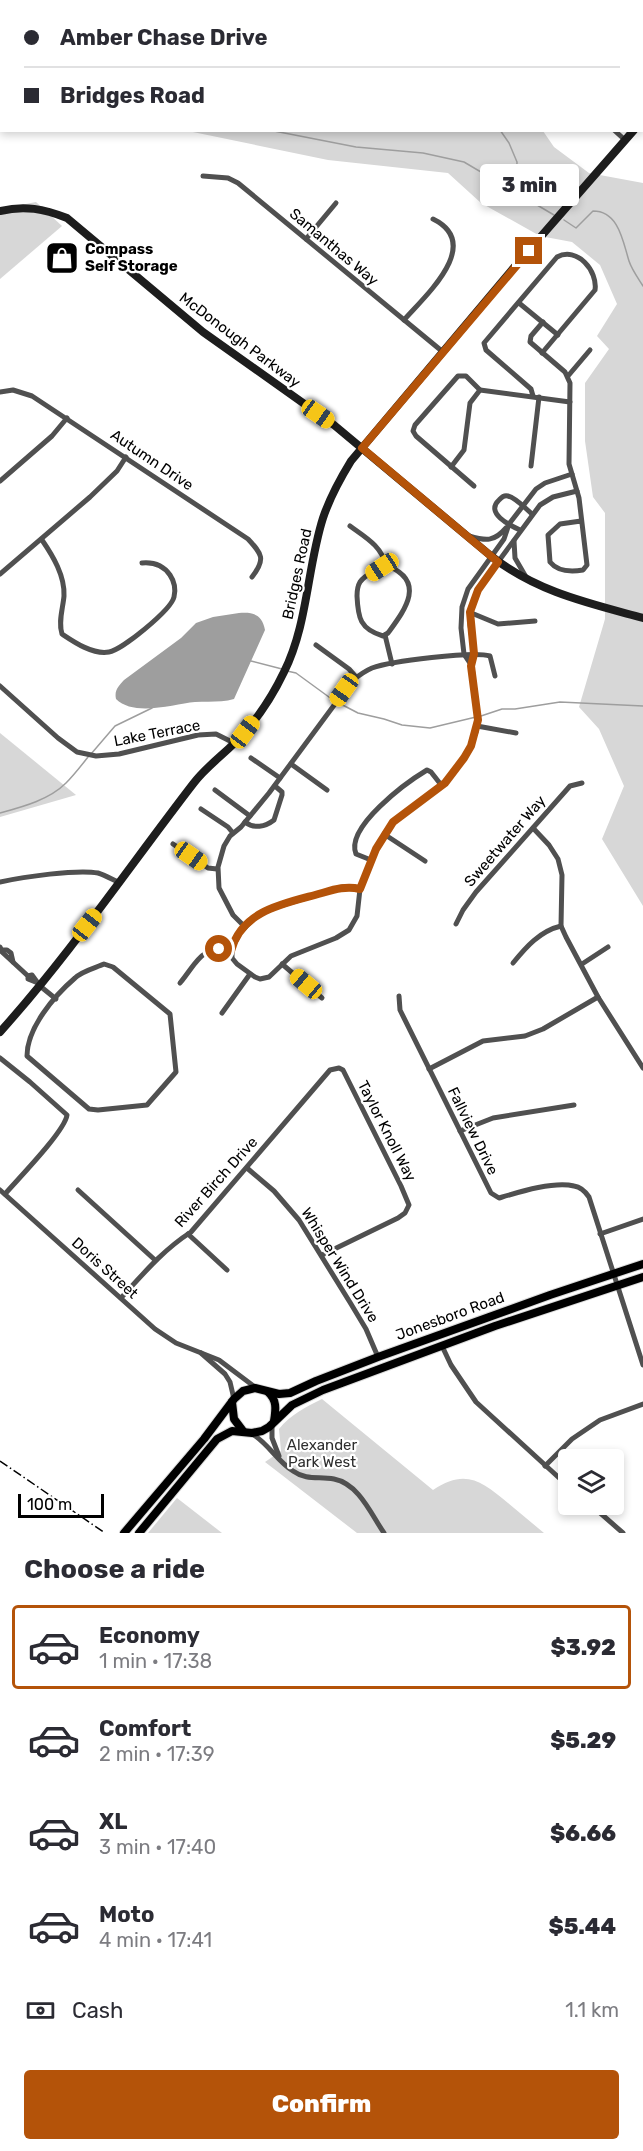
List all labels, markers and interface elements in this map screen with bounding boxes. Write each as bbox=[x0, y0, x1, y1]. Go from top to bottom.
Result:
text: Amber Chase Drive bbox=[60, 24, 268, 51]
text: Bridges Road bbox=[60, 82, 205, 109]
callout: 3 min bbox=[480, 164, 578, 206]
text: 3 min bbox=[502, 173, 557, 197]
street label: Samanthas Way bbox=[286, 205, 382, 289]
route end bbox=[515, 237, 542, 264]
shop icon: Compass Self Storage bbox=[44, 240, 80, 276]
place label: Compass Self Storage bbox=[85, 240, 178, 275]
street label: McDonough Parkway bbox=[176, 289, 304, 391]
car bbox=[298, 396, 338, 432]
street label: Autumn Drive bbox=[107, 426, 197, 494]
street label: Bridges Road bbox=[279, 527, 315, 621]
car bbox=[362, 550, 402, 584]
car bbox=[326, 670, 362, 710]
car bbox=[227, 712, 263, 752]
street label: Lake Terrace bbox=[112, 716, 202, 750]
street label: Sweetwater Way bbox=[461, 792, 549, 890]
car bbox=[171, 838, 211, 874]
car bbox=[69, 905, 105, 945]
route start bbox=[205, 935, 232, 962]
car bbox=[286, 966, 326, 1002]
street label: Taylor Knoll Way bbox=[354, 1078, 420, 1184]
street label: Fallview Drive bbox=[444, 1084, 502, 1178]
street label: River Birch Drive bbox=[171, 1133, 261, 1231]
street label: Whisper Wind Drive bbox=[297, 1204, 383, 1326]
street label: Doris Street bbox=[68, 1234, 142, 1303]
street label: Jonesboro Road bbox=[393, 1288, 507, 1344]
park label: Alexander Park West bbox=[287, 1436, 357, 1471]
map controls bbox=[558, 1449, 624, 1515]
button: layers bbox=[558, 1449, 624, 1515]
scale bar bbox=[18, 1491, 104, 1518]
text: 100 m bbox=[27, 1495, 72, 1514]
text: Choose a ride bbox=[24, 1553, 205, 1585]
icon: car bbox=[27, 1620, 81, 1674]
text: Economy bbox=[99, 1622, 200, 1649]
text: $3.92 bbox=[551, 1634, 616, 1661]
text: 1 min · 17:38 bbox=[99, 1649, 212, 1673]
icon: car bbox=[27, 1713, 81, 1767]
text: Comfort bbox=[99, 1715, 191, 1742]
text: $5.29 bbox=[550, 1727, 616, 1754]
text: 2 min · 17:39 bbox=[99, 1742, 215, 1766]
icon: car bbox=[27, 1806, 81, 1860]
text: XL bbox=[99, 1808, 127, 1835]
text: $6.66 bbox=[550, 1820, 616, 1847]
text: 3 min · 17:40 bbox=[99, 1835, 216, 1859]
icon: car bbox=[27, 1899, 81, 1953]
text: Moto bbox=[99, 1901, 154, 1928]
text: $5.44 bbox=[549, 1913, 616, 1940]
text: 4 min · 17:41 bbox=[99, 1928, 212, 1952]
icon: cash bbox=[24, 1994, 57, 2027]
text: Cash bbox=[72, 1997, 123, 2024]
text: 1.1 km bbox=[565, 1998, 619, 2022]
button: Confirm bbox=[24, 2070, 619, 2139]

